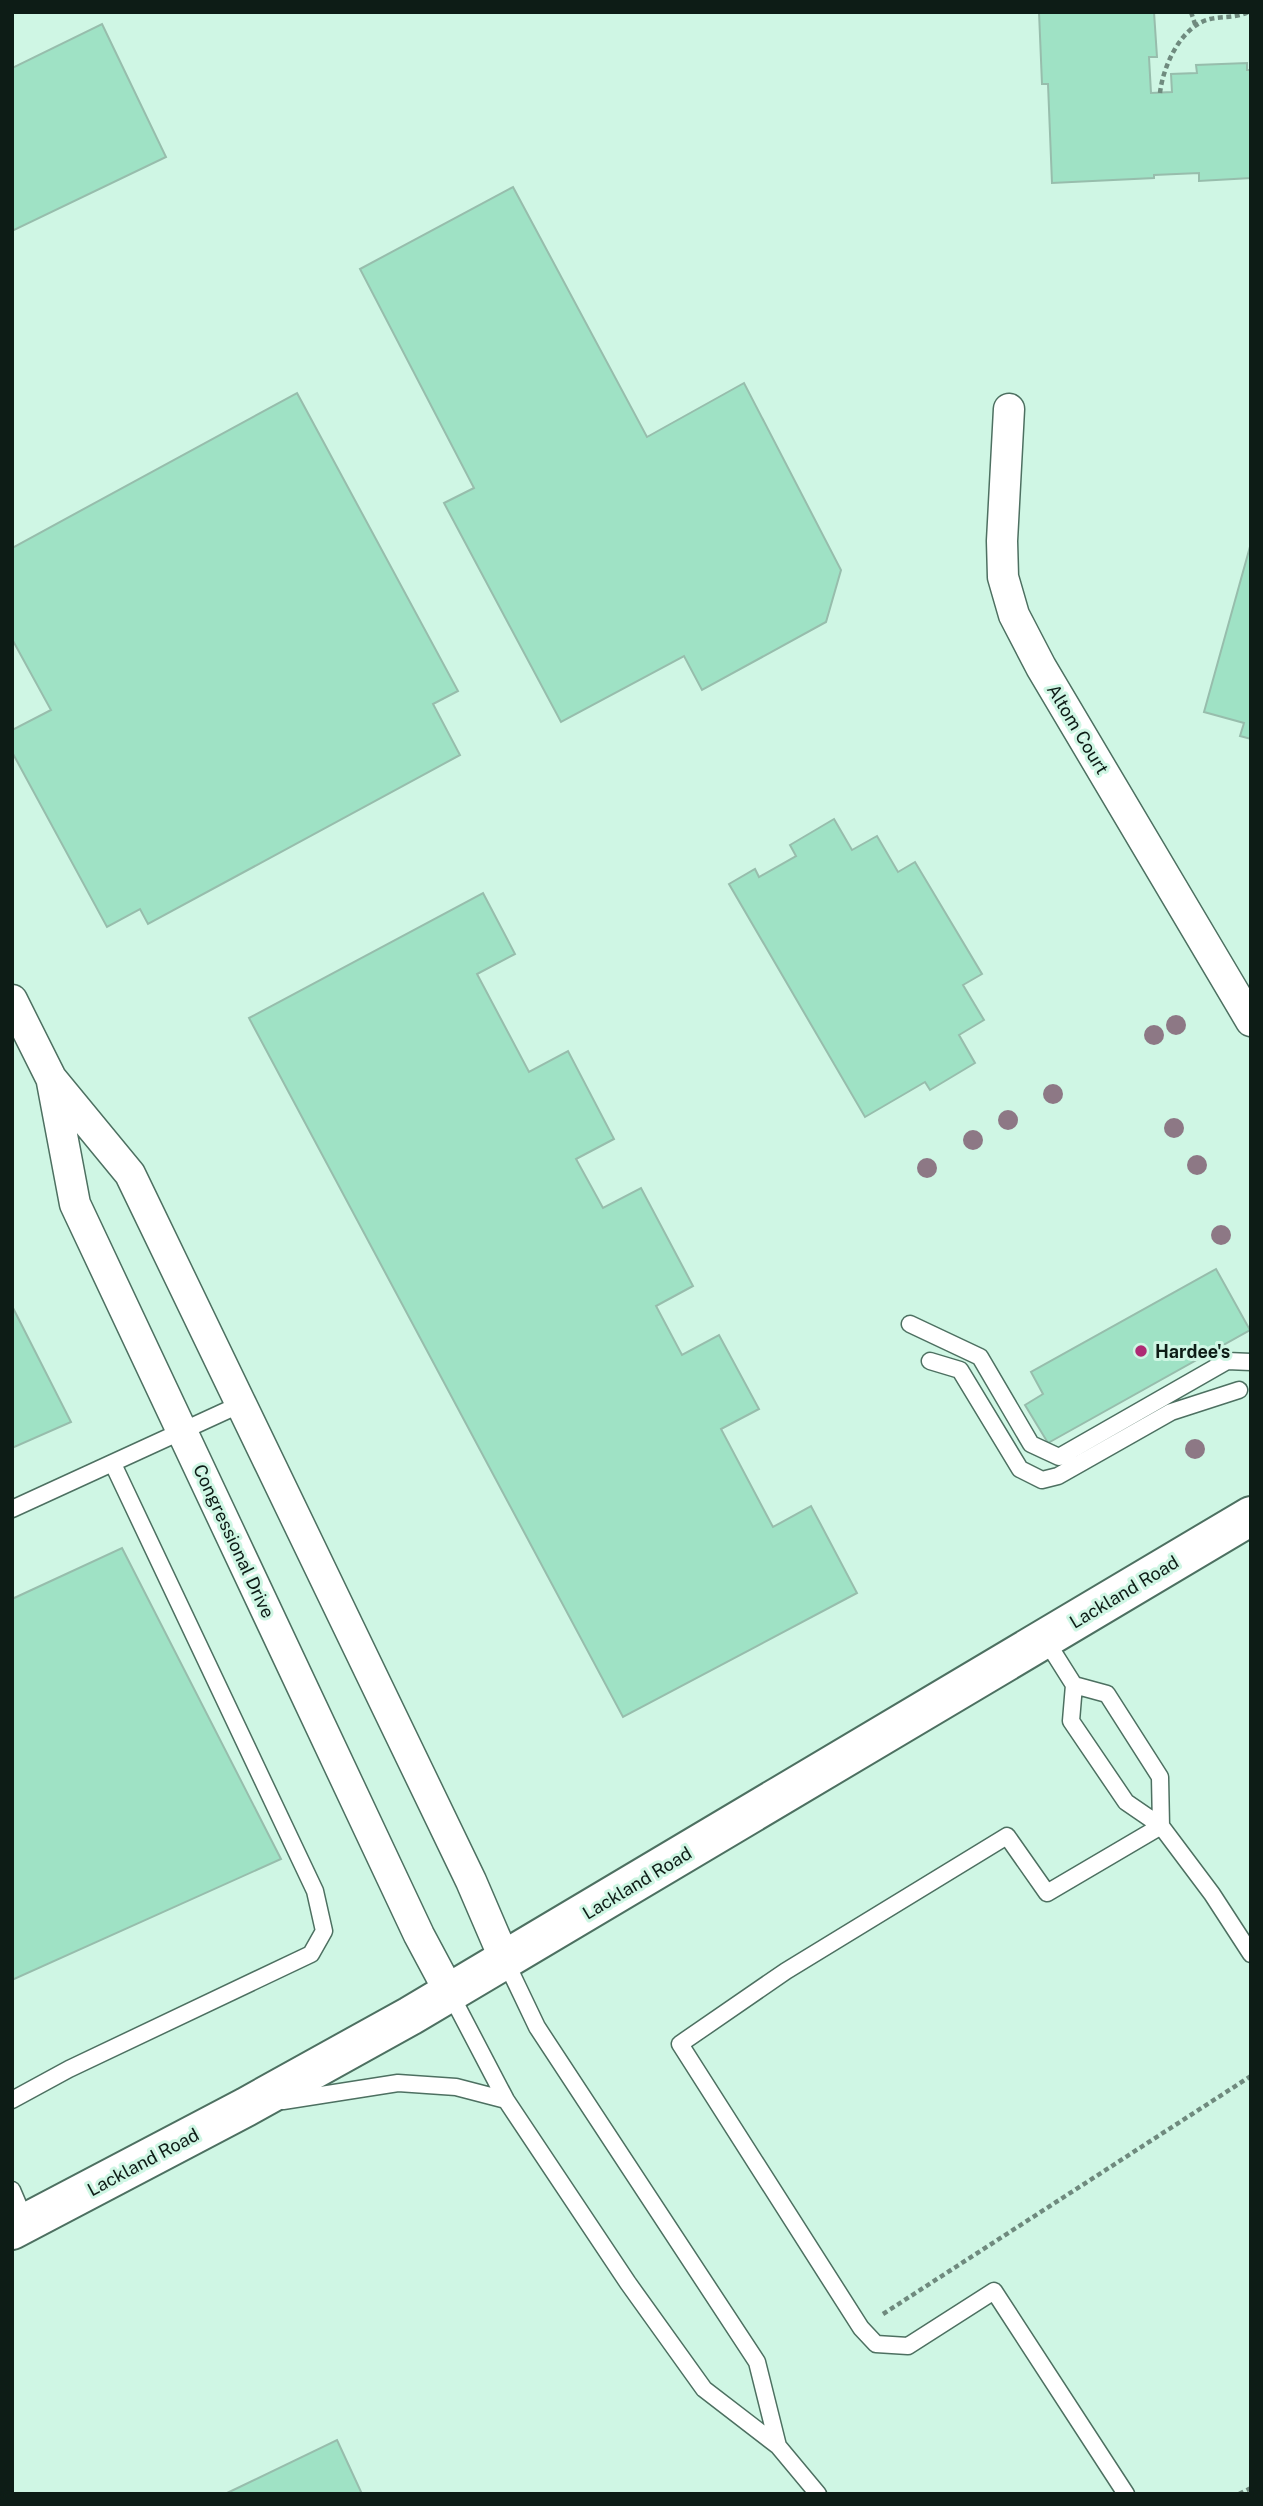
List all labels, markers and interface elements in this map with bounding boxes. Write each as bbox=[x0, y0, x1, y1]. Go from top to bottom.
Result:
street label: Altom Court bbox=[1043, 680, 1113, 778]
place label: Hardee's bbox=[1155, 1341, 1230, 1362]
marker: Hardee's bbox=[1133, 1343, 1149, 1359]
street label: Congressional Drive bbox=[189, 1461, 279, 1621]
street label: Lackland Road bbox=[1066, 1551, 1182, 1633]
street label: Lackland Road bbox=[579, 1842, 695, 1924]
street label: Lackland Road bbox=[84, 2124, 202, 2200]

